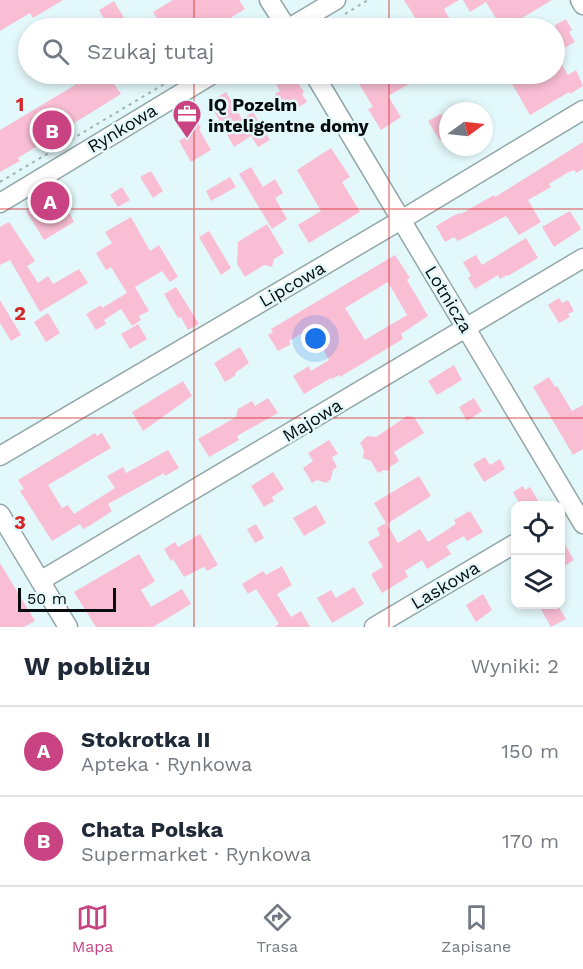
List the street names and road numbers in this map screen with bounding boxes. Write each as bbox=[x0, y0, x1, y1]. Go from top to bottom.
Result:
street label: Rynkowa bbox=[84, 99, 160, 157]
street label: Lipcowa bbox=[255, 257, 329, 311]
street label: Lotnicza bbox=[421, 262, 477, 336]
street label: Majowa bbox=[278, 394, 346, 446]
street label: Laskowa bbox=[407, 556, 483, 614]

